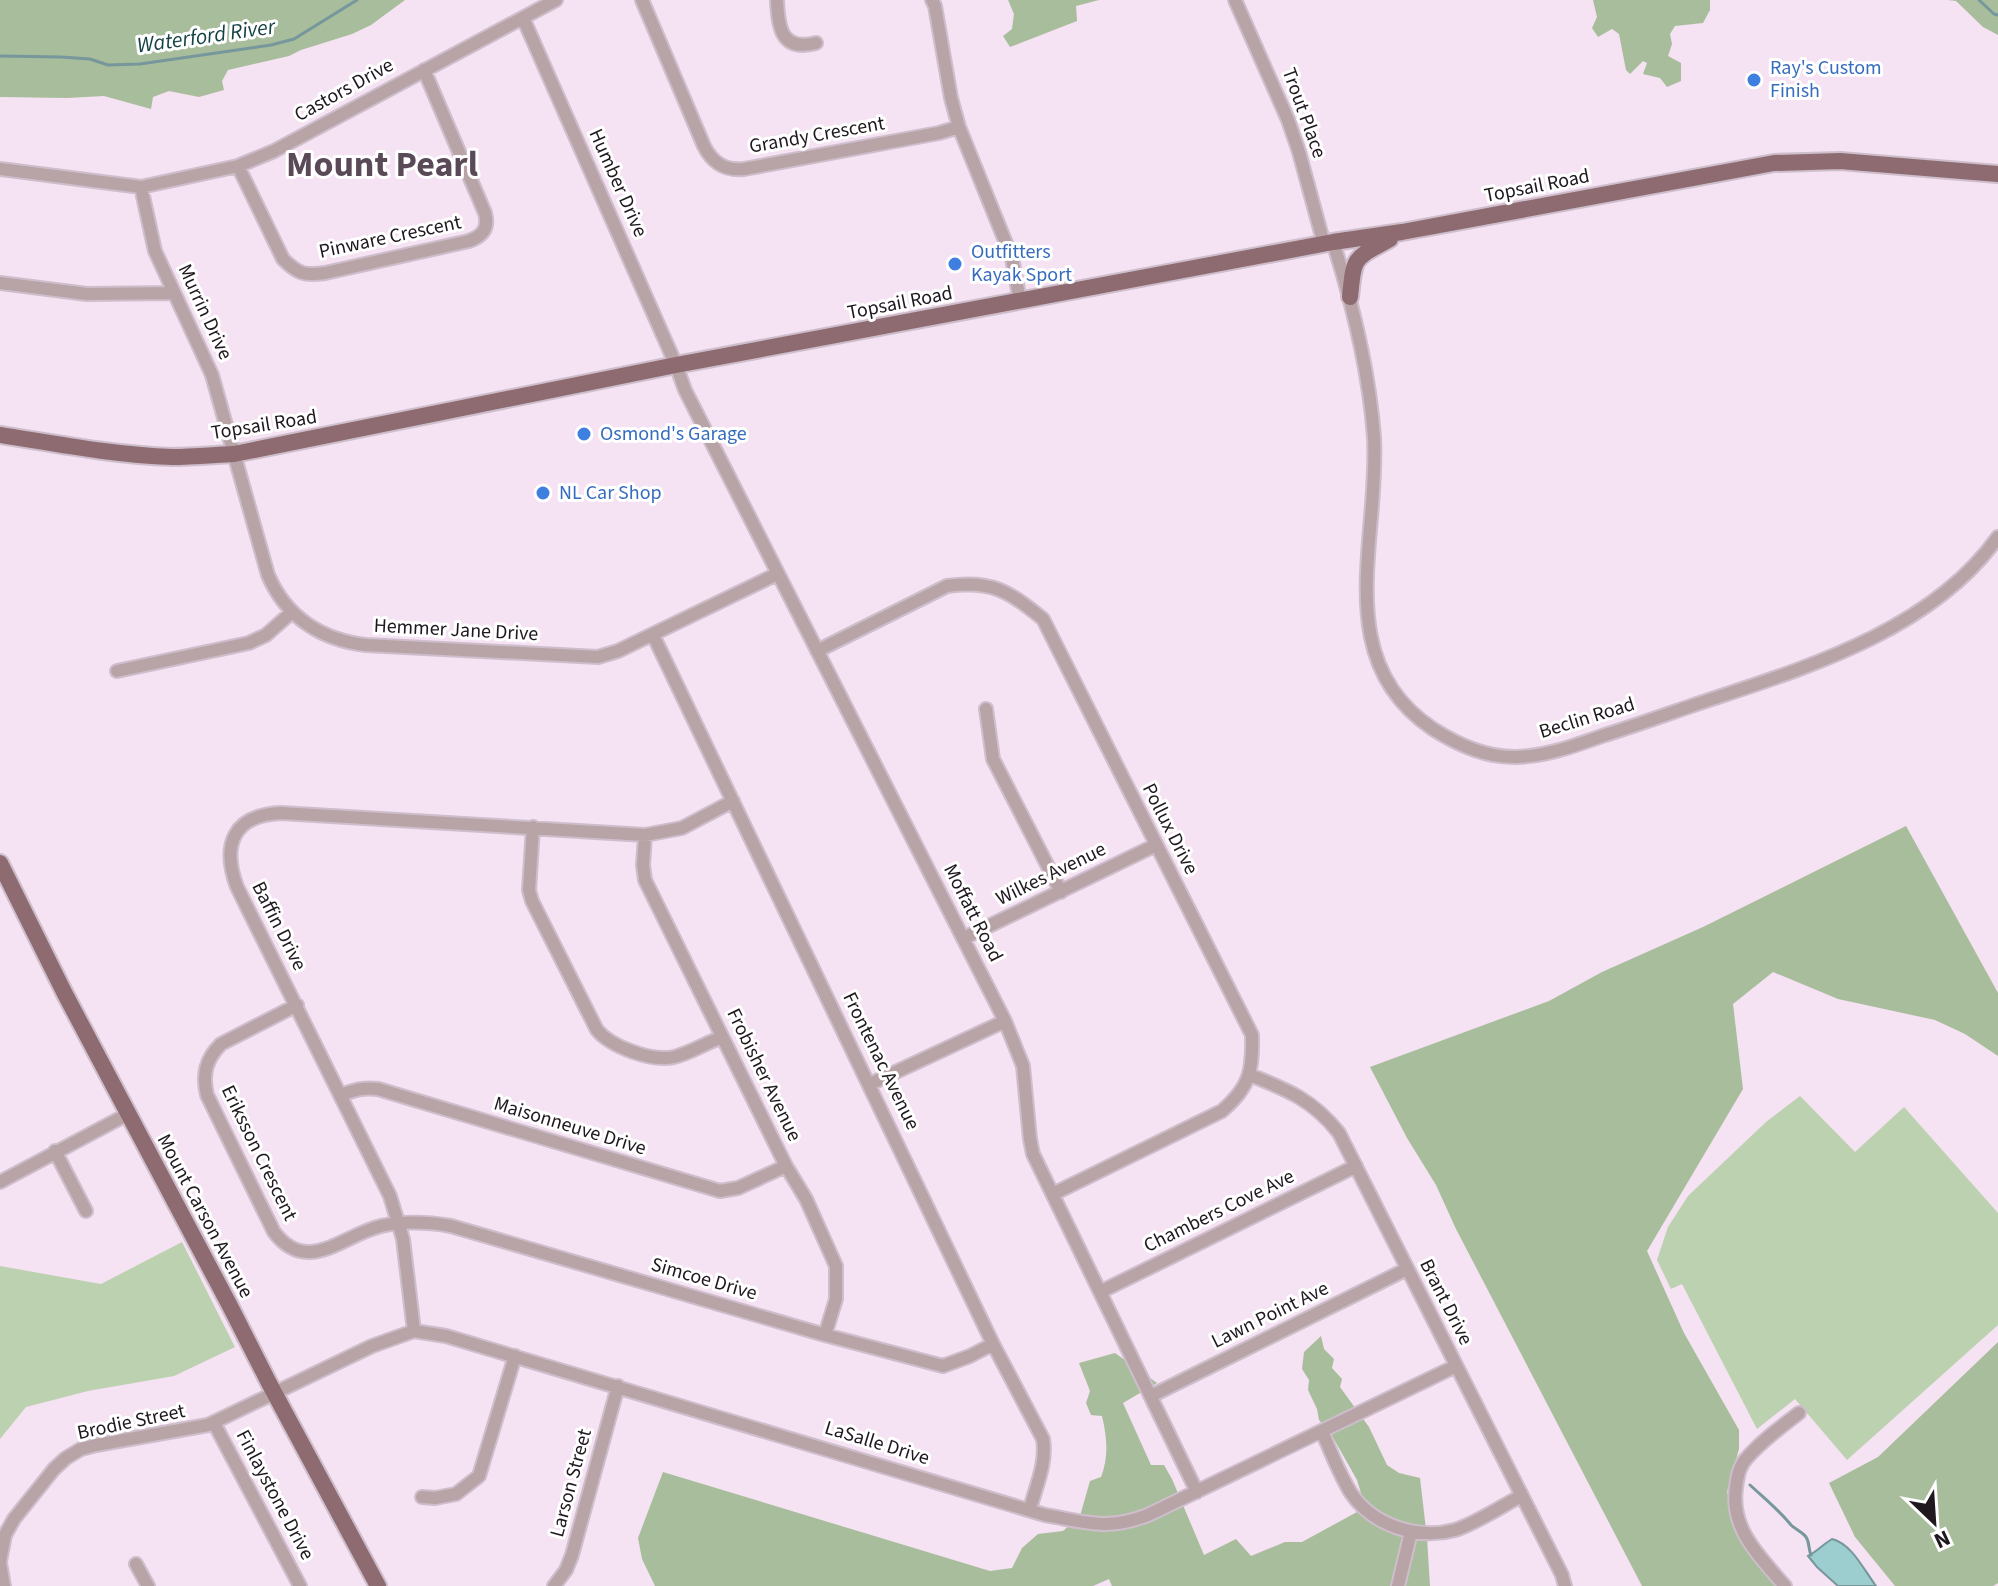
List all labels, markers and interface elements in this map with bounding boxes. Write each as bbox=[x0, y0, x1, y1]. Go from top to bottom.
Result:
water label: Waterford River bbox=[135, 10, 279, 62]
street label: Castors Drive bbox=[289, 51, 399, 129]
place label: Ray's Custom Finish bbox=[1770, 54, 1882, 105]
street label: Trout Place bbox=[1275, 64, 1333, 162]
marker: Ray's Custom Finish bbox=[1745, 71, 1763, 89]
street label: Grandy Crescent bbox=[747, 109, 887, 161]
street label: Humber Drive bbox=[582, 124, 654, 242]
district label: Mount Pearl bbox=[286, 139, 478, 190]
street label: Topsail Road bbox=[1482, 162, 1592, 210]
street label: Pinware Crescent bbox=[316, 208, 464, 266]
place label: Outfitters Kayak Sport bbox=[971, 238, 1072, 289]
marker: Outfitters Kayak Sport bbox=[946, 255, 964, 273]
street label: Murrin Drive bbox=[171, 260, 239, 364]
street label: Topsail Road bbox=[845, 279, 955, 327]
street label: Topsail Road bbox=[209, 403, 319, 447]
place label: Osmond's Garage bbox=[600, 420, 747, 448]
marker: Osmond's Garage bbox=[575, 425, 593, 443]
place label: NL Car Shop bbox=[559, 479, 662, 507]
marker: NL Car Shop bbox=[534, 484, 552, 502]
street label: Hemmer Jane Drive bbox=[373, 612, 539, 648]
street label: Beclin Road bbox=[1536, 690, 1638, 746]
street label: Pollux Drive bbox=[1135, 779, 1205, 880]
street label: Wilkes Avenue bbox=[991, 835, 1111, 913]
street label: Moffatt Road bbox=[936, 859, 1010, 967]
street label: Baffin Drive bbox=[245, 877, 313, 975]
street label: Frontenac Avenue bbox=[835, 987, 927, 1135]
street label: Frobisher Avenue bbox=[720, 1004, 808, 1146]
street label: Eriksson Crescent bbox=[214, 1081, 304, 1226]
street label: Maisonneuve Drive bbox=[490, 1090, 650, 1163]
street label: Mount Carson Avenue bbox=[150, 1129, 260, 1303]
street label: Chambers Cove Ave bbox=[1139, 1162, 1299, 1260]
street label: Simcoe Drive bbox=[648, 1251, 760, 1307]
street label: Brant Drive bbox=[1412, 1254, 1480, 1350]
street label: Lawn Point Ave bbox=[1207, 1274, 1333, 1355]
street label: Brodie Street bbox=[75, 1397, 188, 1447]
street label: LaSalle Drive bbox=[821, 1414, 933, 1472]
street label: Finlaystone Drive bbox=[229, 1425, 321, 1565]
street label: Larson Street bbox=[543, 1426, 599, 1540]
north arrow bbox=[1894, 1482, 1974, 1562]
text: N bbox=[1929, 1522, 1955, 1557]

